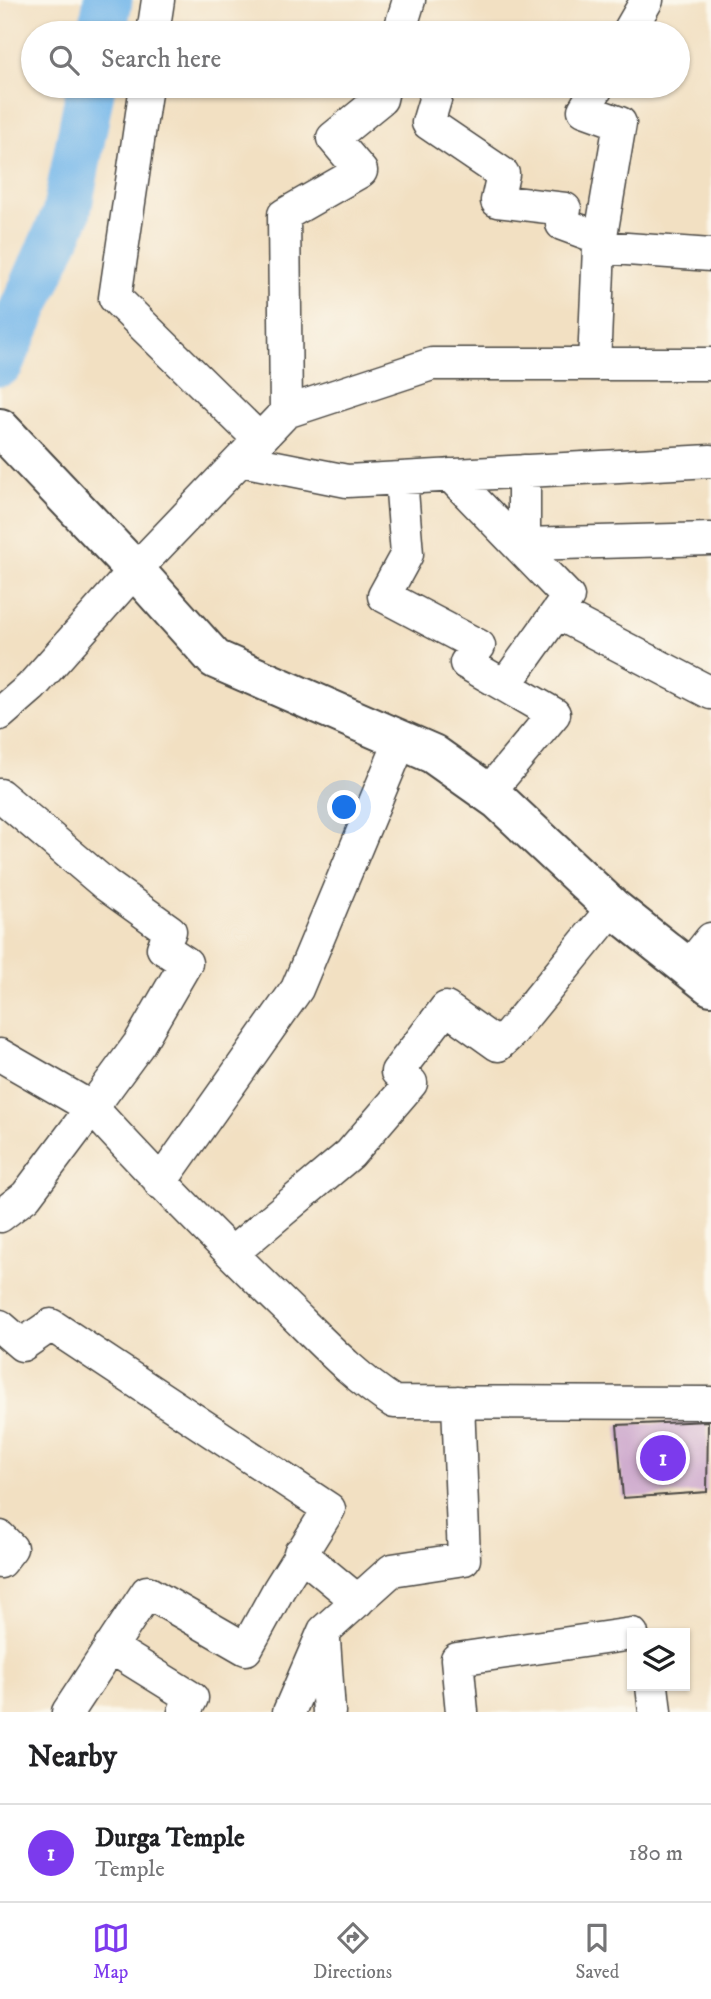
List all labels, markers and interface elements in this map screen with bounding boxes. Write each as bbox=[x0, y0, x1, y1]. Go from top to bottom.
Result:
search box bbox=[21, 21, 690, 98]
icon: search bbox=[45, 41, 83, 79]
text: Search here bbox=[101, 43, 221, 76]
your location bbox=[327, 790, 361, 824]
pin: 1 bbox=[640, 1432, 686, 1484]
map controls bbox=[627, 1628, 690, 1691]
button: layers bbox=[627, 1628, 690, 1691]
text: Nearby bbox=[28, 1739, 117, 1776]
text: Durga Temple bbox=[95, 1822, 245, 1855]
text: 1 bbox=[47, 1839, 55, 1868]
text: 180 m bbox=[628, 1839, 683, 1868]
text: Temple bbox=[95, 1855, 165, 1884]
tab: Map bbox=[92, 1919, 130, 1984]
tab: Directions bbox=[313, 1919, 392, 1984]
tab: Saved bbox=[576, 1919, 619, 1984]

